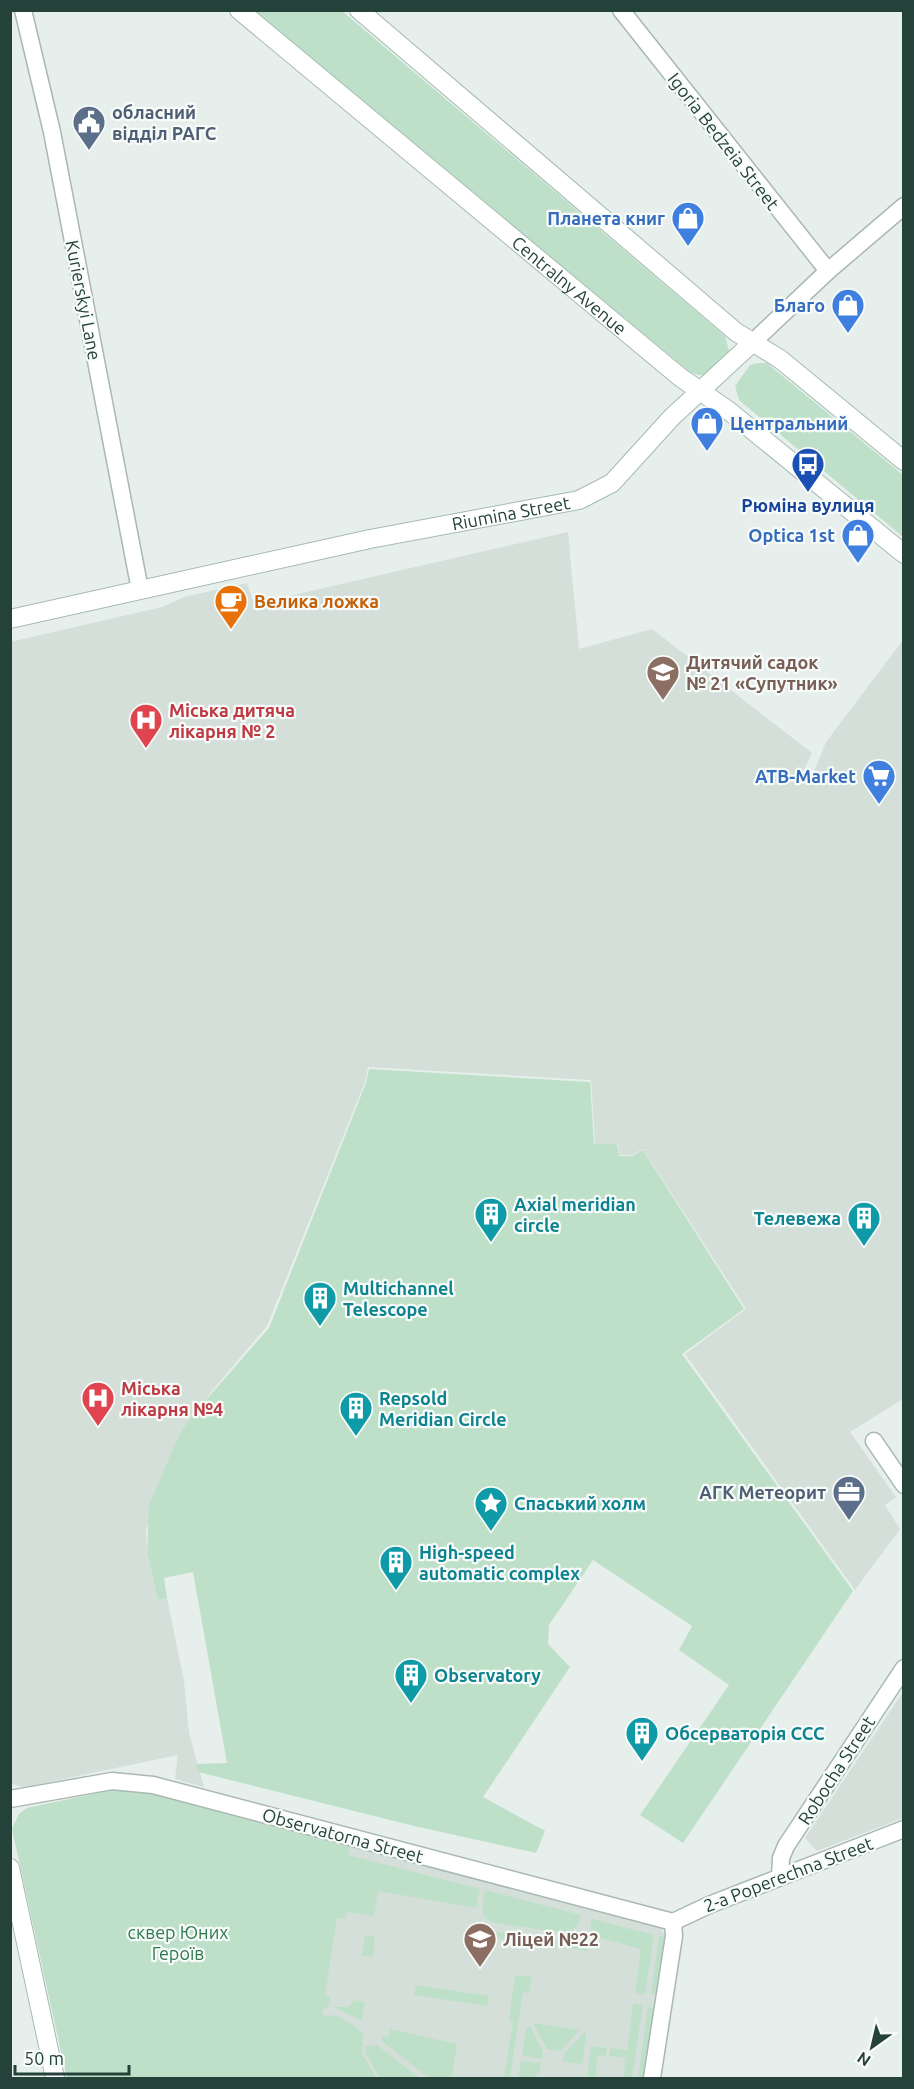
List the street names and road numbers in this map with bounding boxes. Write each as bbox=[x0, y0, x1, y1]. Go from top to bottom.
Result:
street label: Igoria Bedzeia Street bbox=[664, 69, 784, 213]
street label: Centralny Avenue bbox=[508, 232, 631, 338]
street label: Kurierskyi Lane bbox=[63, 238, 105, 362]
street label: Riumina Street bbox=[450, 492, 571, 534]
street label: Robocha Street bbox=[794, 1712, 878, 1828]
street label: Observatorna Street bbox=[260, 1804, 426, 1866]
street label: 2-a Poperechna Street bbox=[701, 1832, 875, 1916]

